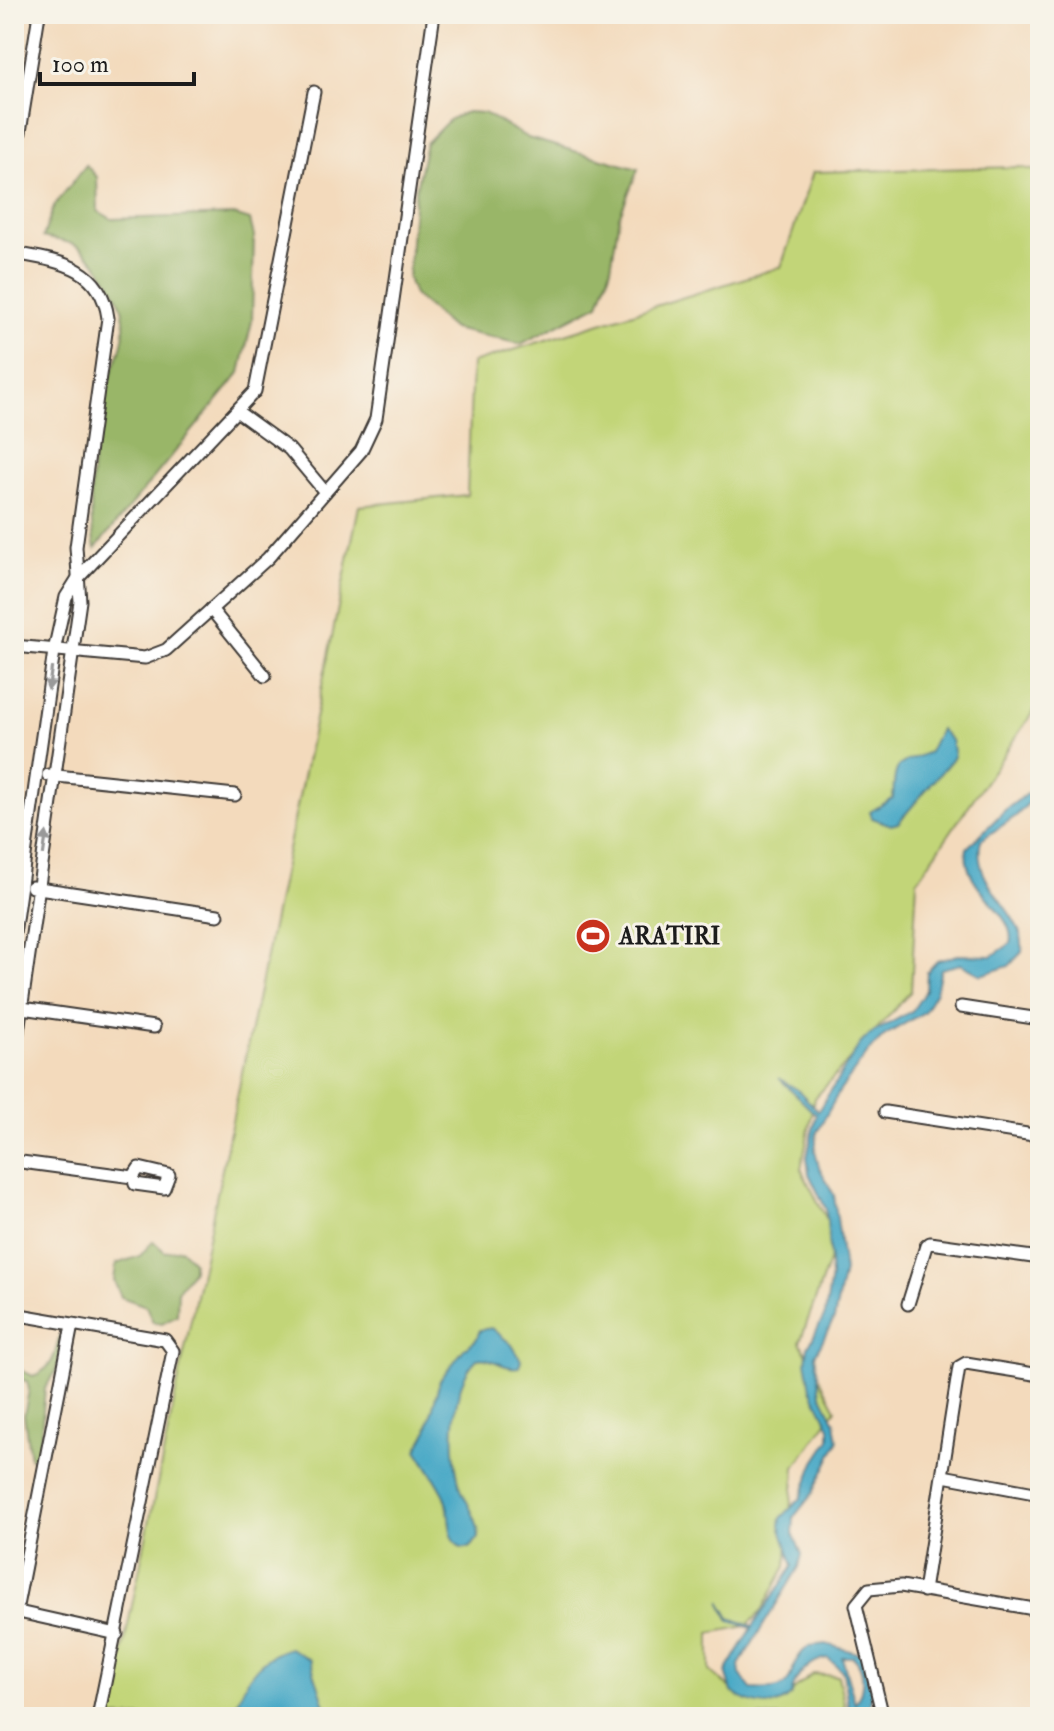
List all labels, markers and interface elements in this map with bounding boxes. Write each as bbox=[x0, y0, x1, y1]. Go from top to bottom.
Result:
scale bar bbox=[40, 36, 194, 86]
text: 100 m bbox=[52, 49, 109, 80]
one-way arrow bbox=[43, 667, 56, 692]
one-way arrow bbox=[39, 830, 52, 855]
sports icon: ARATIRI bbox=[574, 917, 612, 955]
place label: ARATIRI bbox=[618, 921, 721, 952]

